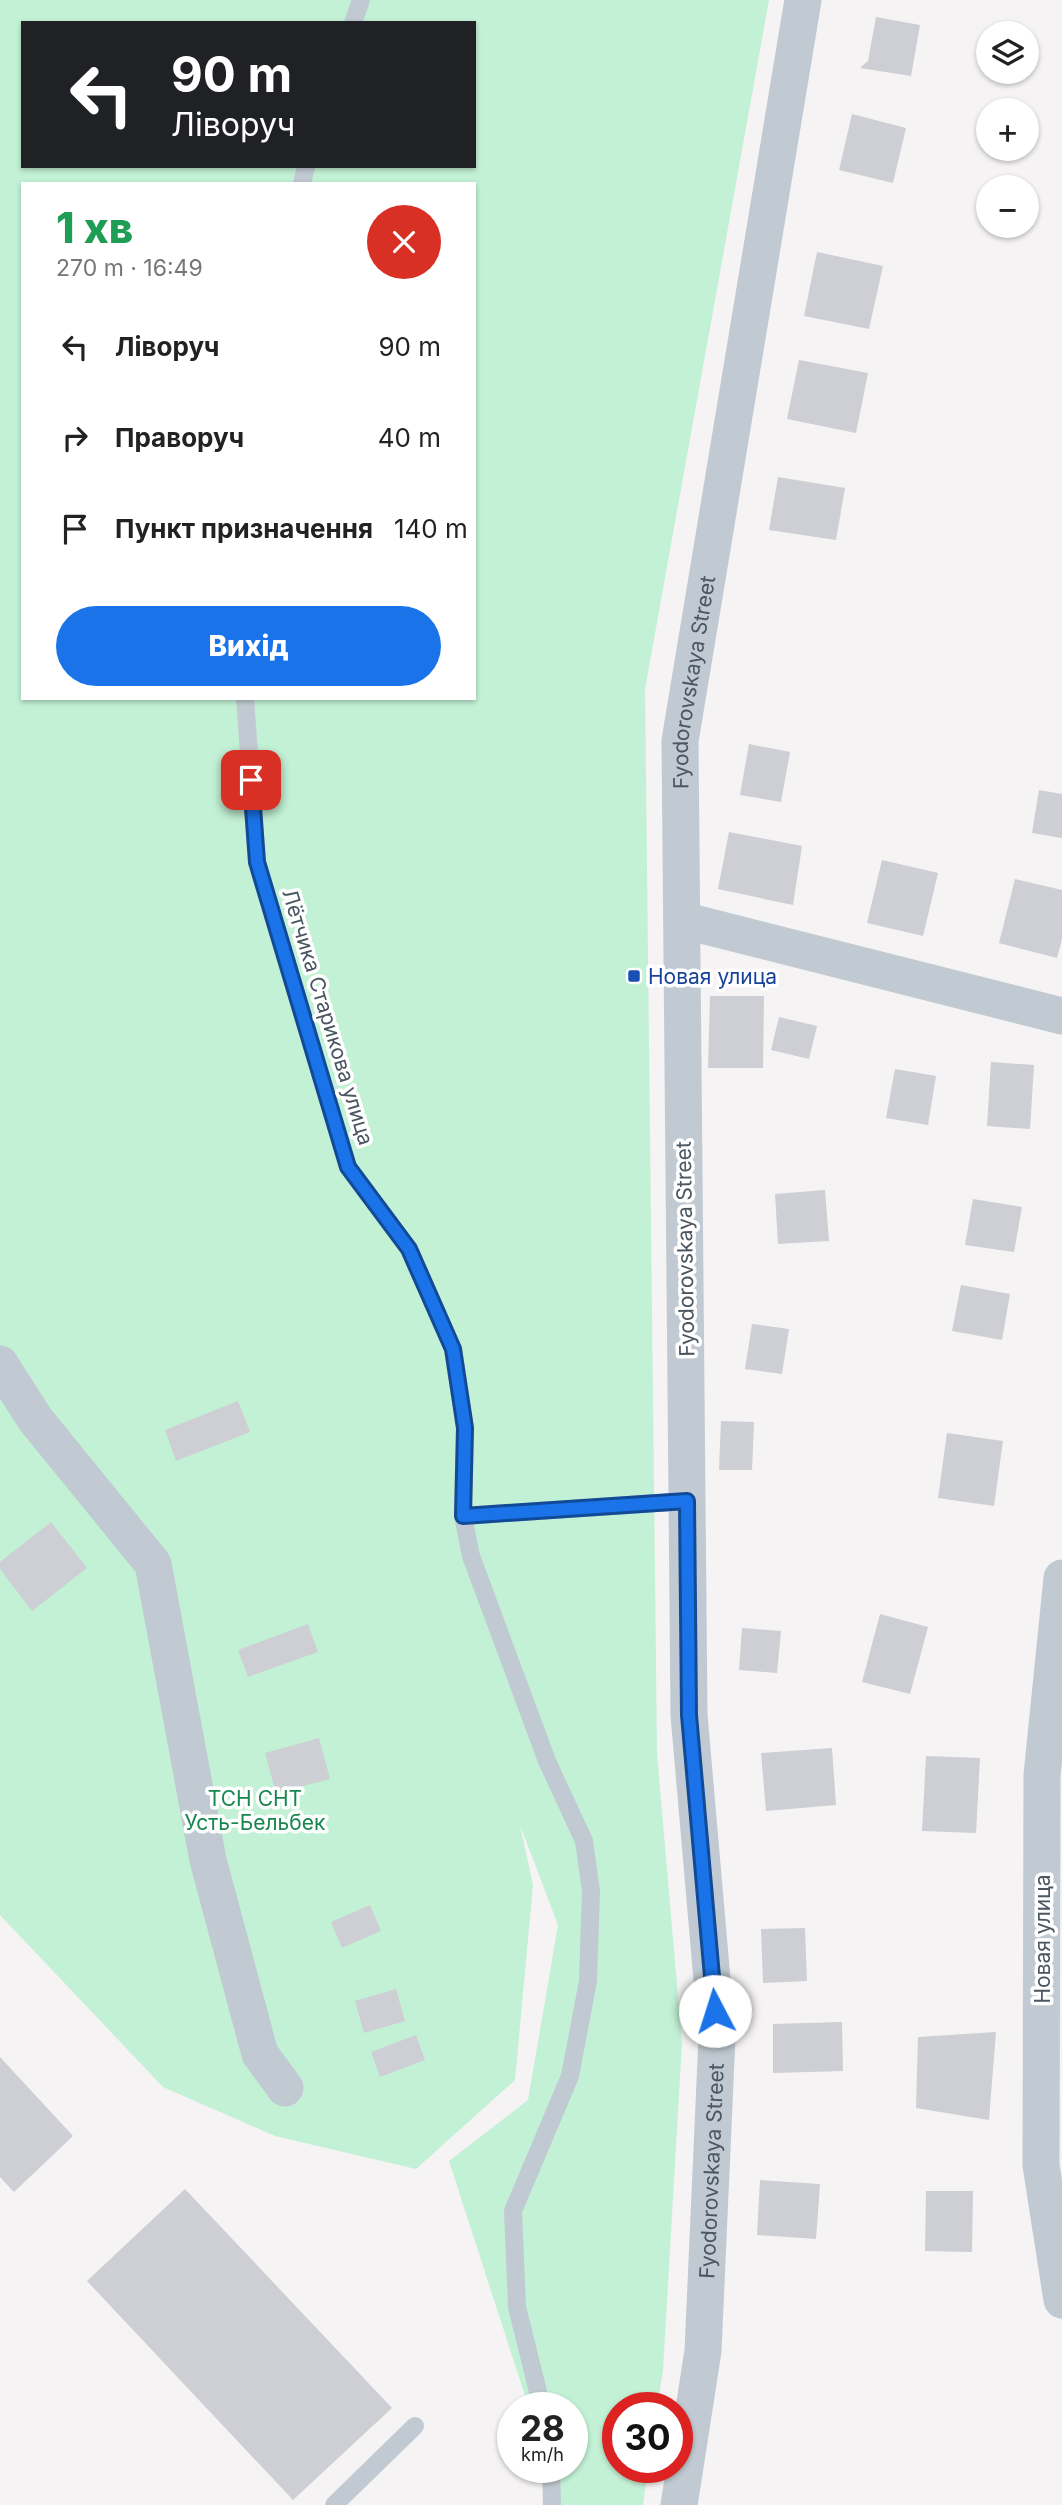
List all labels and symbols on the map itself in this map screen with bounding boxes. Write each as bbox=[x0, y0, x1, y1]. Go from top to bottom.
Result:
street label: Fyodorovskaya Street bbox=[667, 574, 720, 789]
pin bbox=[221, 750, 281, 810]
street label: Лётчика Старикова улица bbox=[277, 886, 379, 1148]
place label: Новая улица bbox=[648, 964, 777, 989]
marker: Новая улица bbox=[626, 968, 642, 984]
street label: Fyodorovskaya Street bbox=[671, 1141, 699, 1357]
park label: ТСН СНТ Усть-Бельбек bbox=[185, 1786, 326, 1835]
street label: Новая улица bbox=[1030, 1874, 1055, 2004]
position arrow bbox=[678, 1974, 752, 2048]
street label: Fyodorovskaya Street bbox=[694, 2063, 728, 2279]
speed limit sign: 30 bbox=[602, 2392, 693, 2483]

